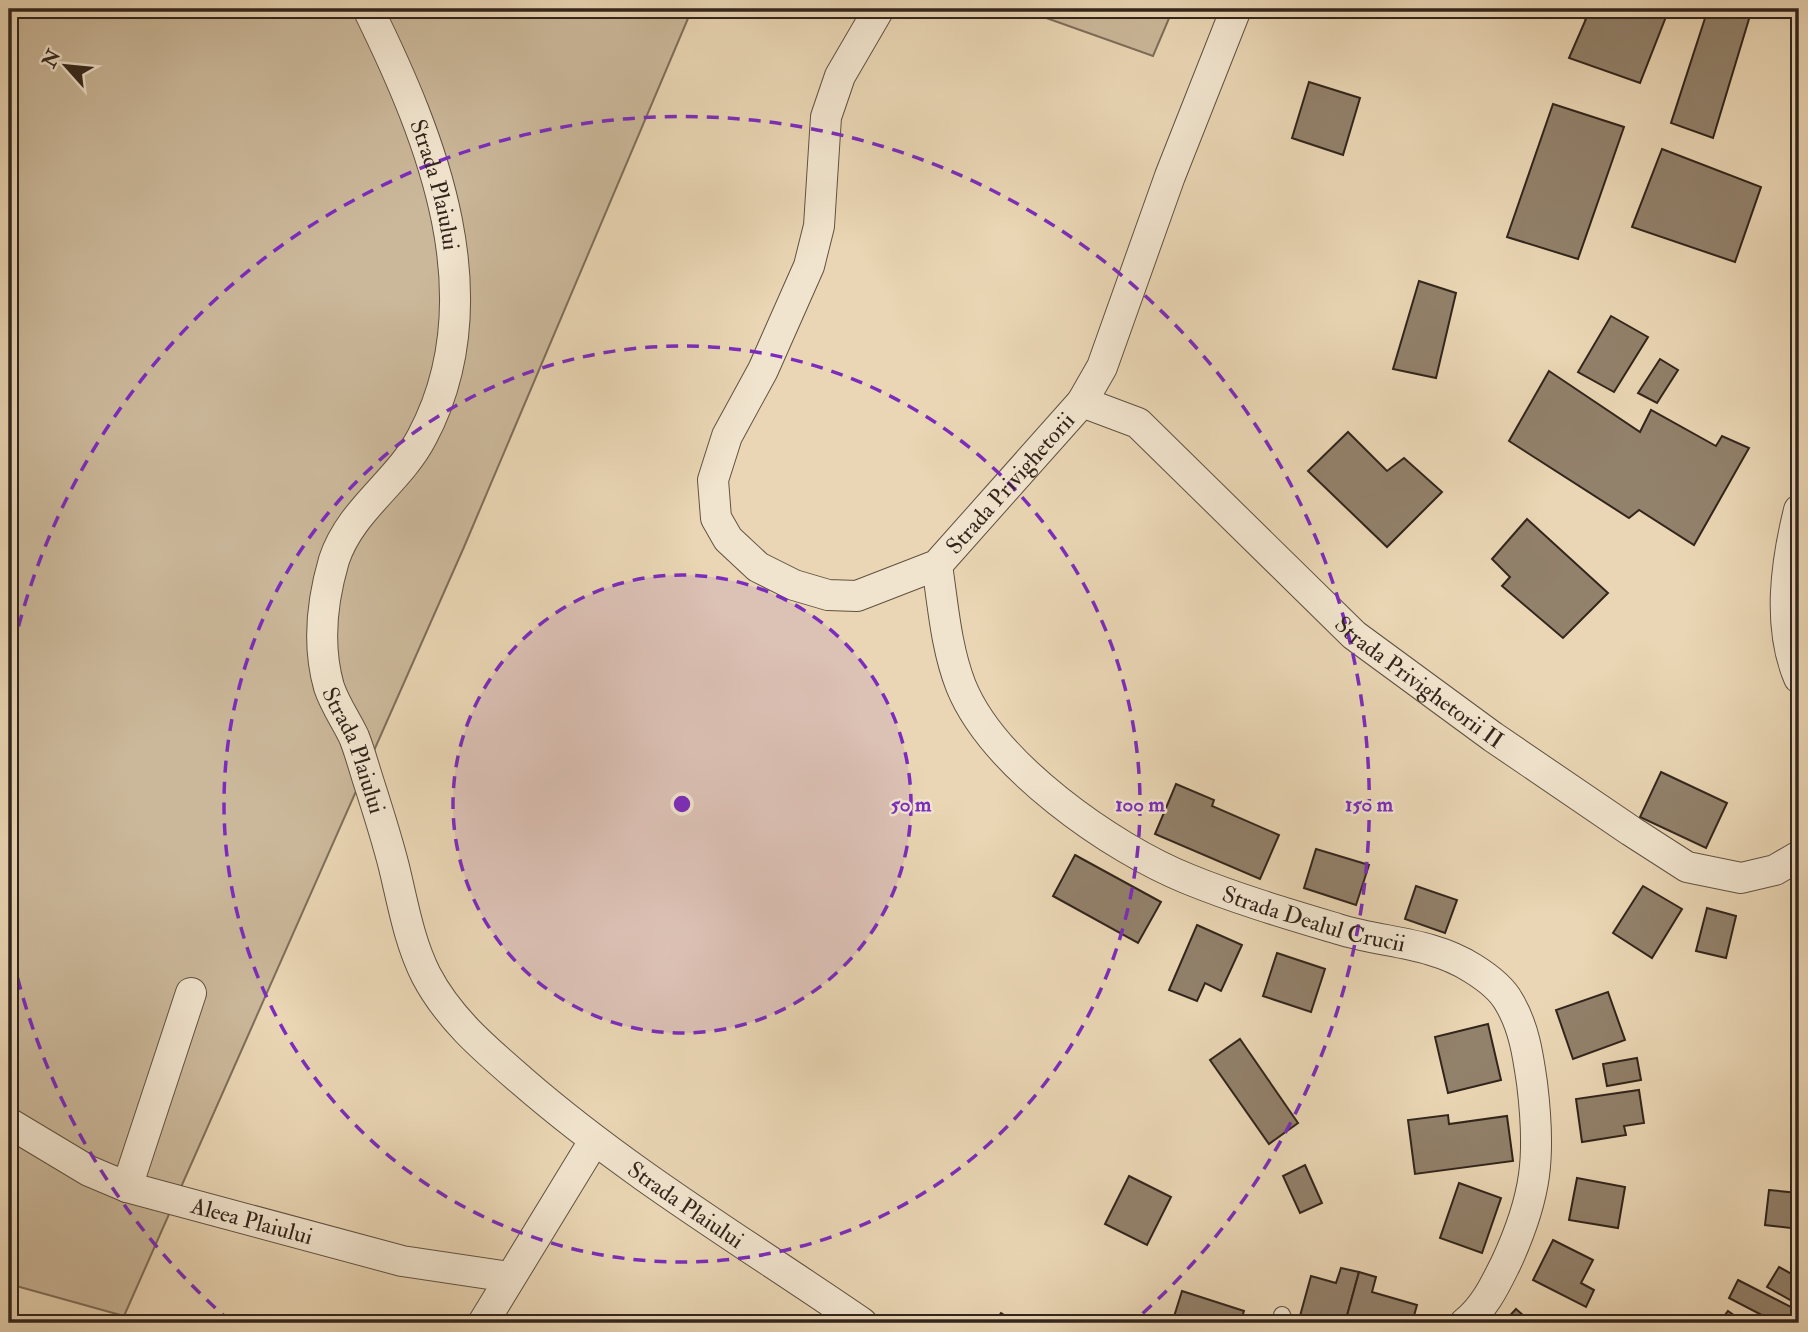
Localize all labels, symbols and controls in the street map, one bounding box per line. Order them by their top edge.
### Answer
north arrow [32,32,102,102]
text: N [37,45,67,73]
street label: Strada Plaiului [403,115,466,252]
street label: Strada Privighetorii [940,406,1081,560]
street label: Strada Privighetorii II [1328,610,1509,755]
street label: Strada Plaiului [315,683,392,817]
text: 50 m [891,791,932,818]
text: 100 m [1115,791,1166,818]
text: 150 m [1345,791,1394,818]
centre of rings [670,792,694,816]
street label: Strada Dealul Crucii [1218,879,1408,958]
street label: Strada Plaiului [622,1155,749,1255]
street label: Aleea Plaiului [187,1191,316,1251]

